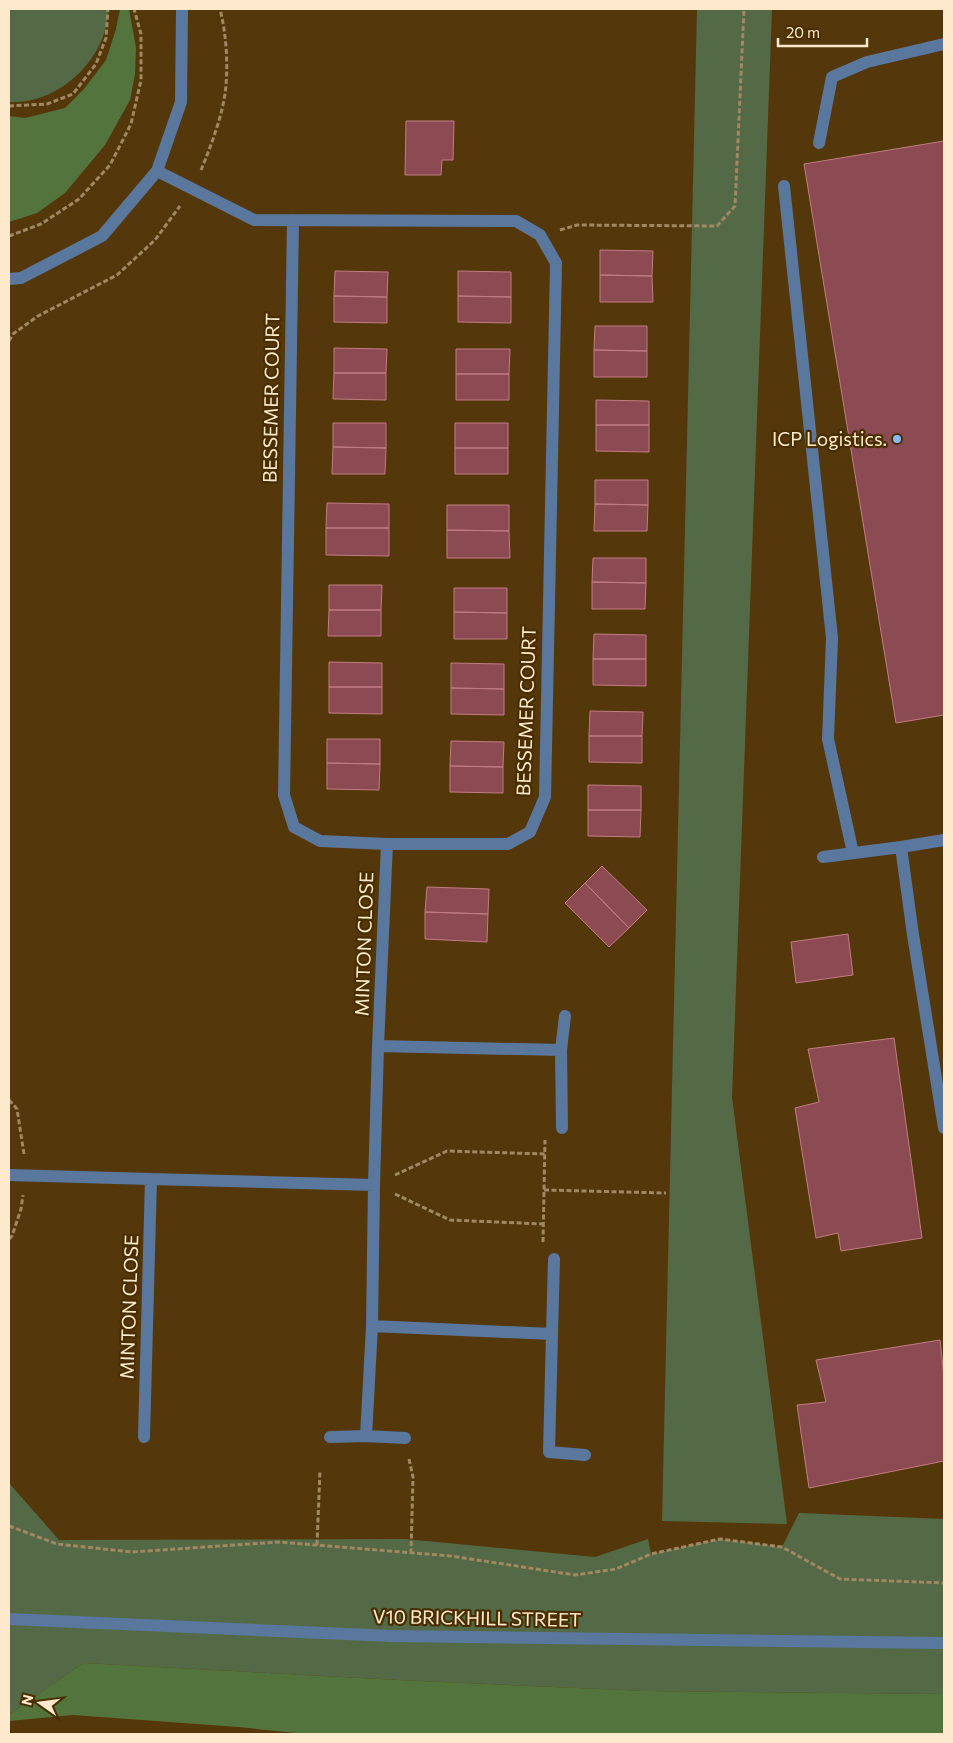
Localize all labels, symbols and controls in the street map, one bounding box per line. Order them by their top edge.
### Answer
scale bar [778,15,867,47]
text: 20 m [786,23,820,41]
street label: BESSEMER COURT [258,313,283,483]
place label: ICP Logistics. [772,427,887,450]
marker: ICP Logistics. [891,433,903,445]
street label: BESSEMER COURT [511,626,540,796]
street label: MINTON CLOSE [349,871,378,1017]
street label: MINTON CLOSE [114,1234,143,1380]
street label: V10 BRICKHILL STREET [372,1604,582,1631]
north arrow [15,1678,65,1728]
text: N [17,1693,36,1707]

